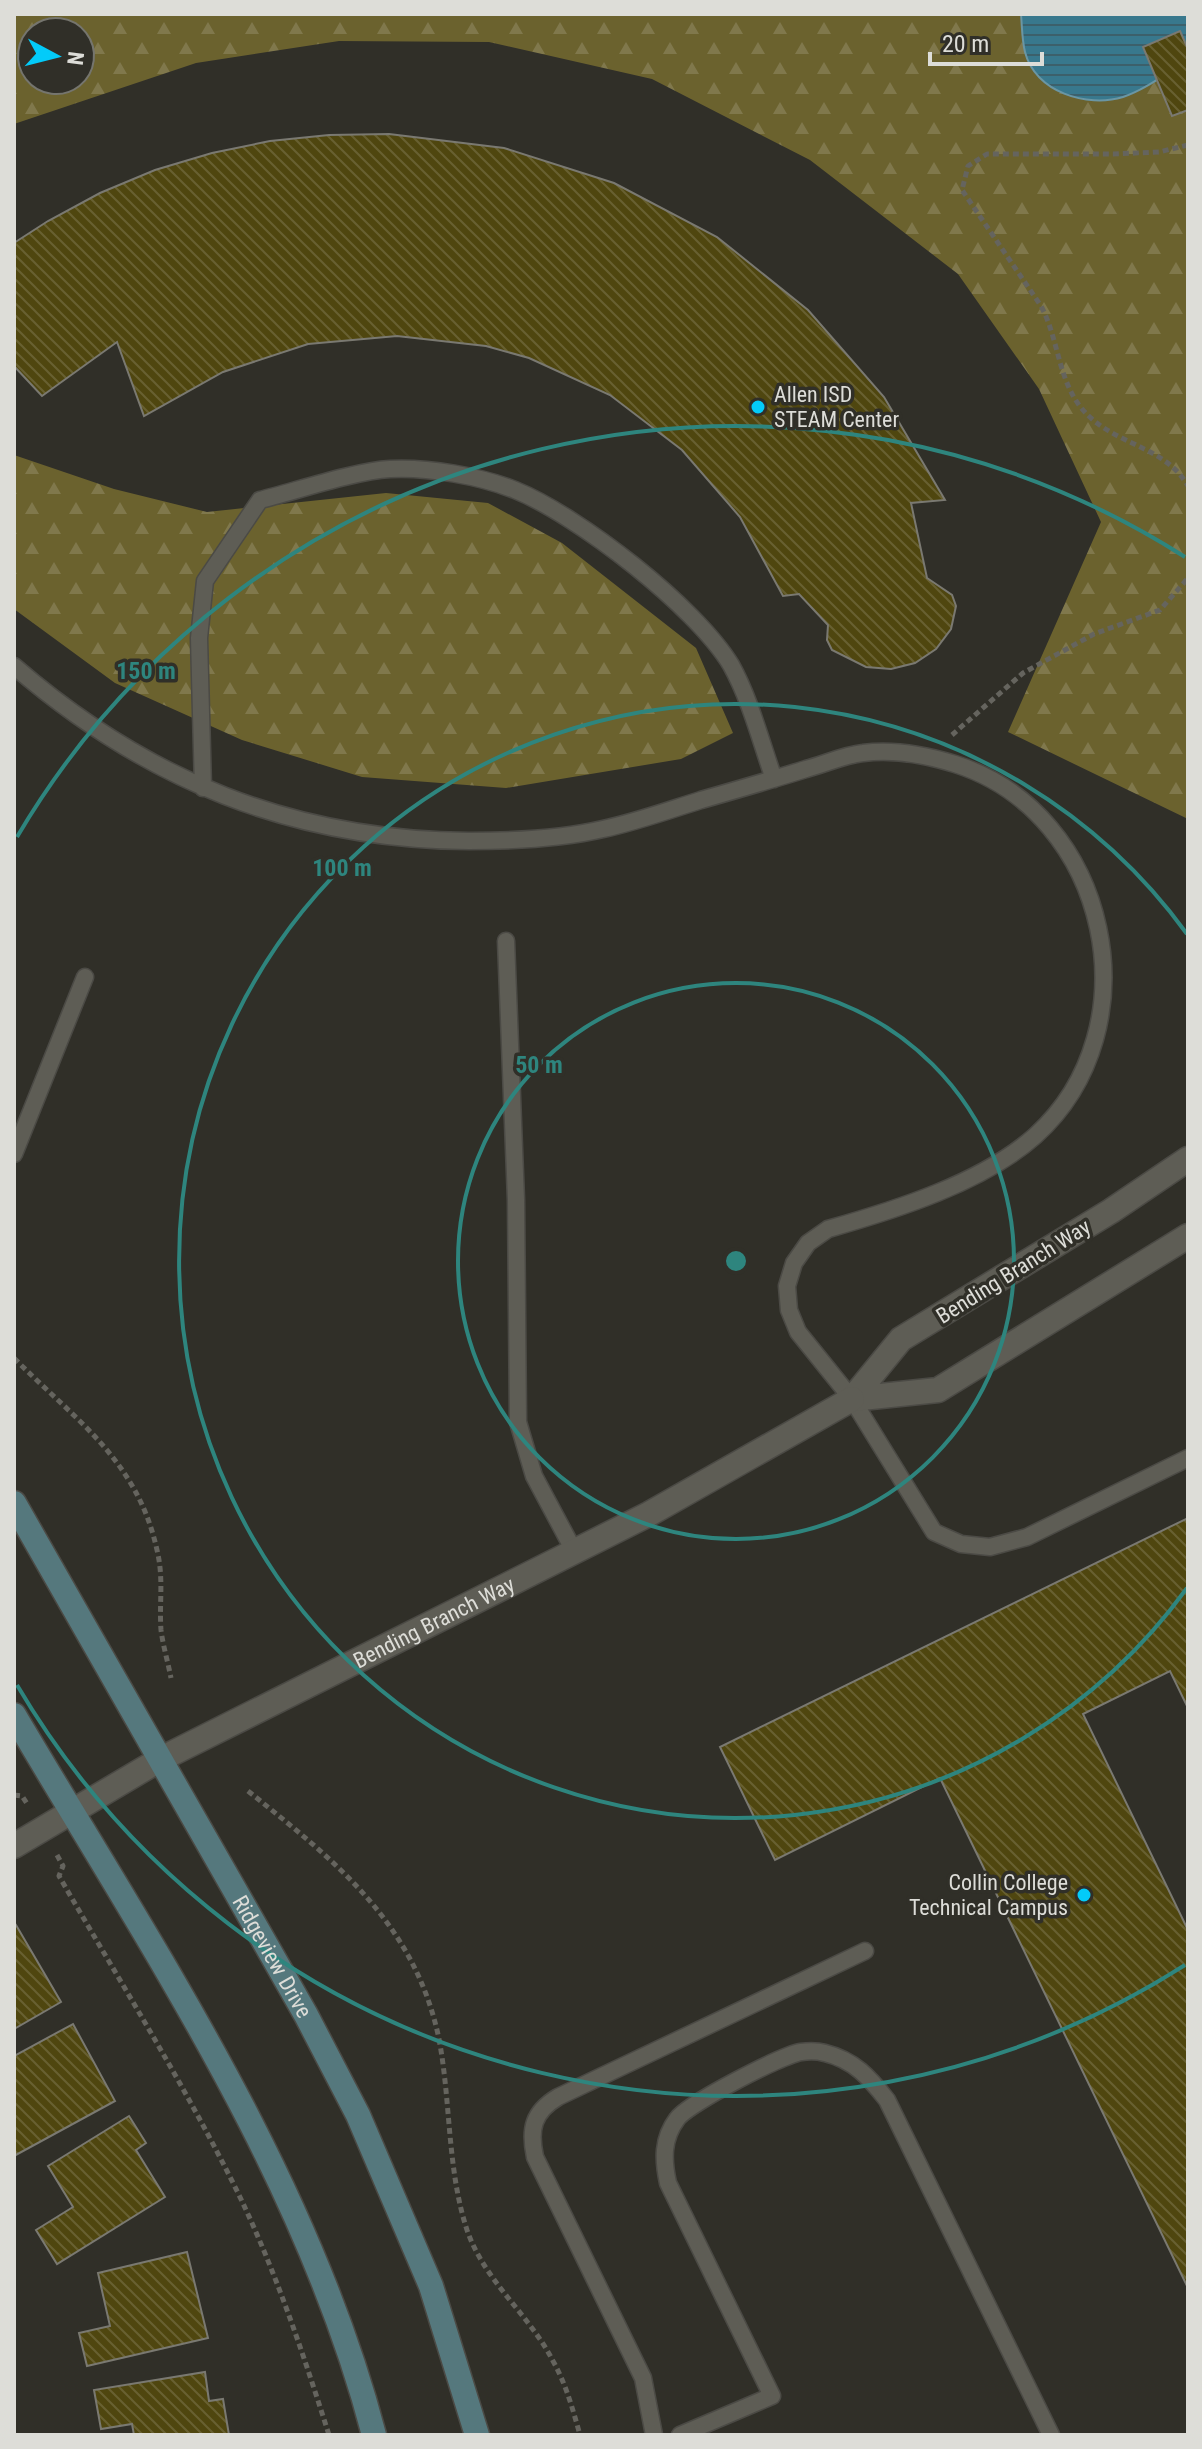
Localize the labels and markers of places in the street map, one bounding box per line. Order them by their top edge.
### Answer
place label: Allen ISD STEAM Center [774,382,899,432]
marker: Allen ISD STEAM Center [749,398,767,416]
centre of rings [722,1247,750,1275]
place label: Collin College Technical Campus [909,1870,1068,1920]
marker: Collin College Technical Campus [1075,1886,1093,1904]

